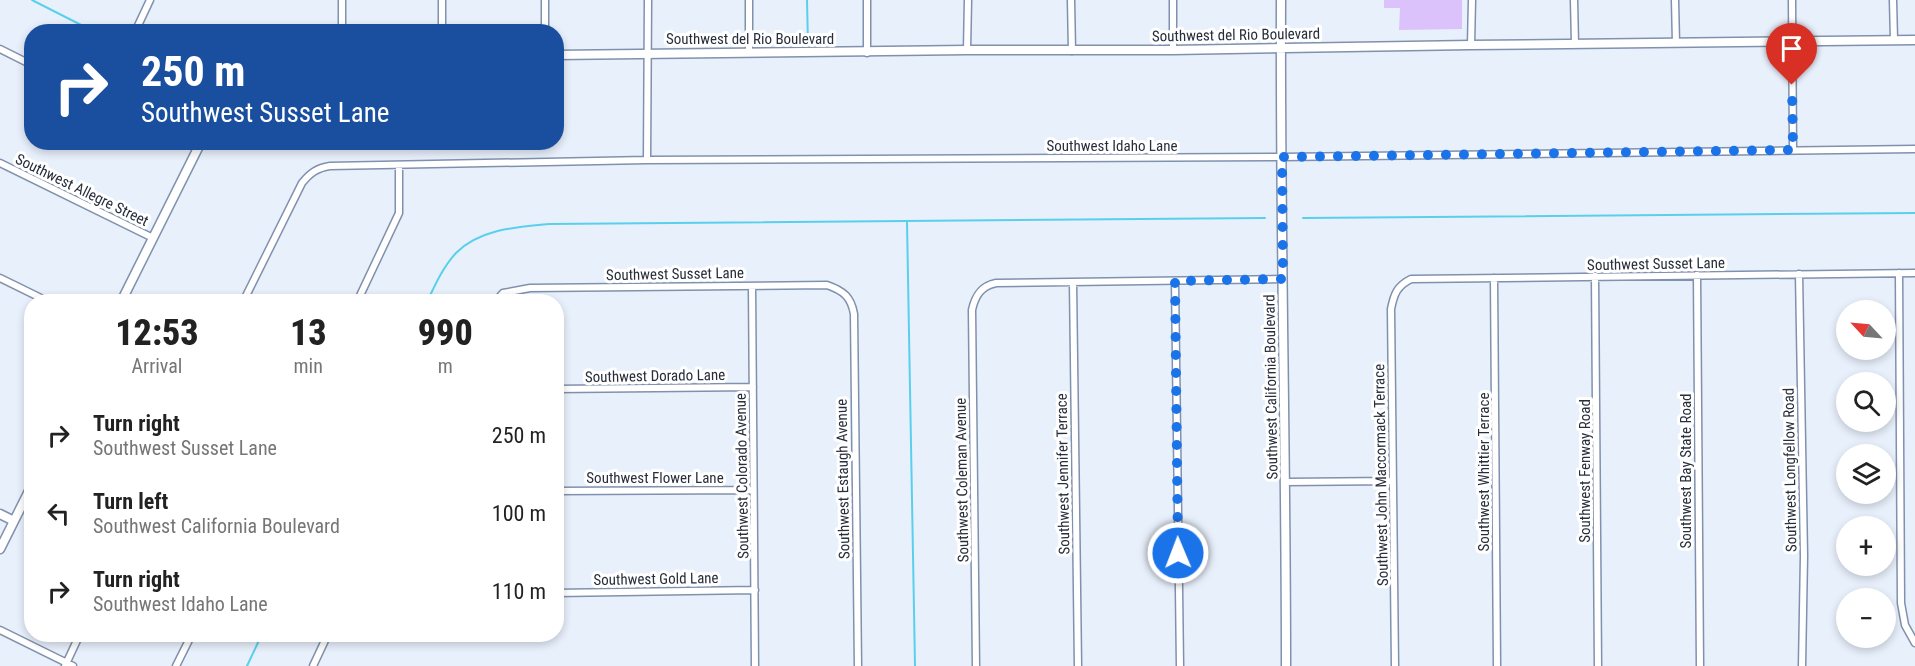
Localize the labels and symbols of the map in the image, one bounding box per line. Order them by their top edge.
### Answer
pin [1766,23,1817,85]
street label: Southwest del Rio Boulevard [1152,25,1320,45]
street label: Southwest del Rio Boulevard [666,30,834,48]
street label: Southwest Idaho Lane [1047,137,1177,155]
street label: Southwest Allegre Street [13,150,151,230]
street label: Southwest Susset Lane [1587,254,1725,274]
street label: Southwest Susset Lane [606,264,744,284]
street label: Southwest California Boulevard [1260,294,1282,480]
north arrow [1836,300,1896,360]
street label: Southwest John Maccormack Terrace [1370,364,1392,586]
street label: Southwest Dorado Lane [585,366,725,386]
street label: Southwest Longfellow Road [1780,388,1800,552]
street label: Southwest Whittier Terrace [1475,392,1493,552]
street label: Southwest Colorado Avenue [732,393,752,559]
street label: Southwest Jennifer Terrace [1053,393,1073,555]
street label: Southwest Bay State Road [1677,393,1695,549]
street label: Southwest Coleman Avenue [952,398,972,562]
street label: Southwest Estaugh Avenue [833,399,853,559]
street label: Southwest Fenway Road [1576,399,1594,543]
street label: Southwest Flower Lane [586,469,724,487]
position arrow [1146,521,1210,585]
street label: Southwest Gold Lane [593,569,719,589]

